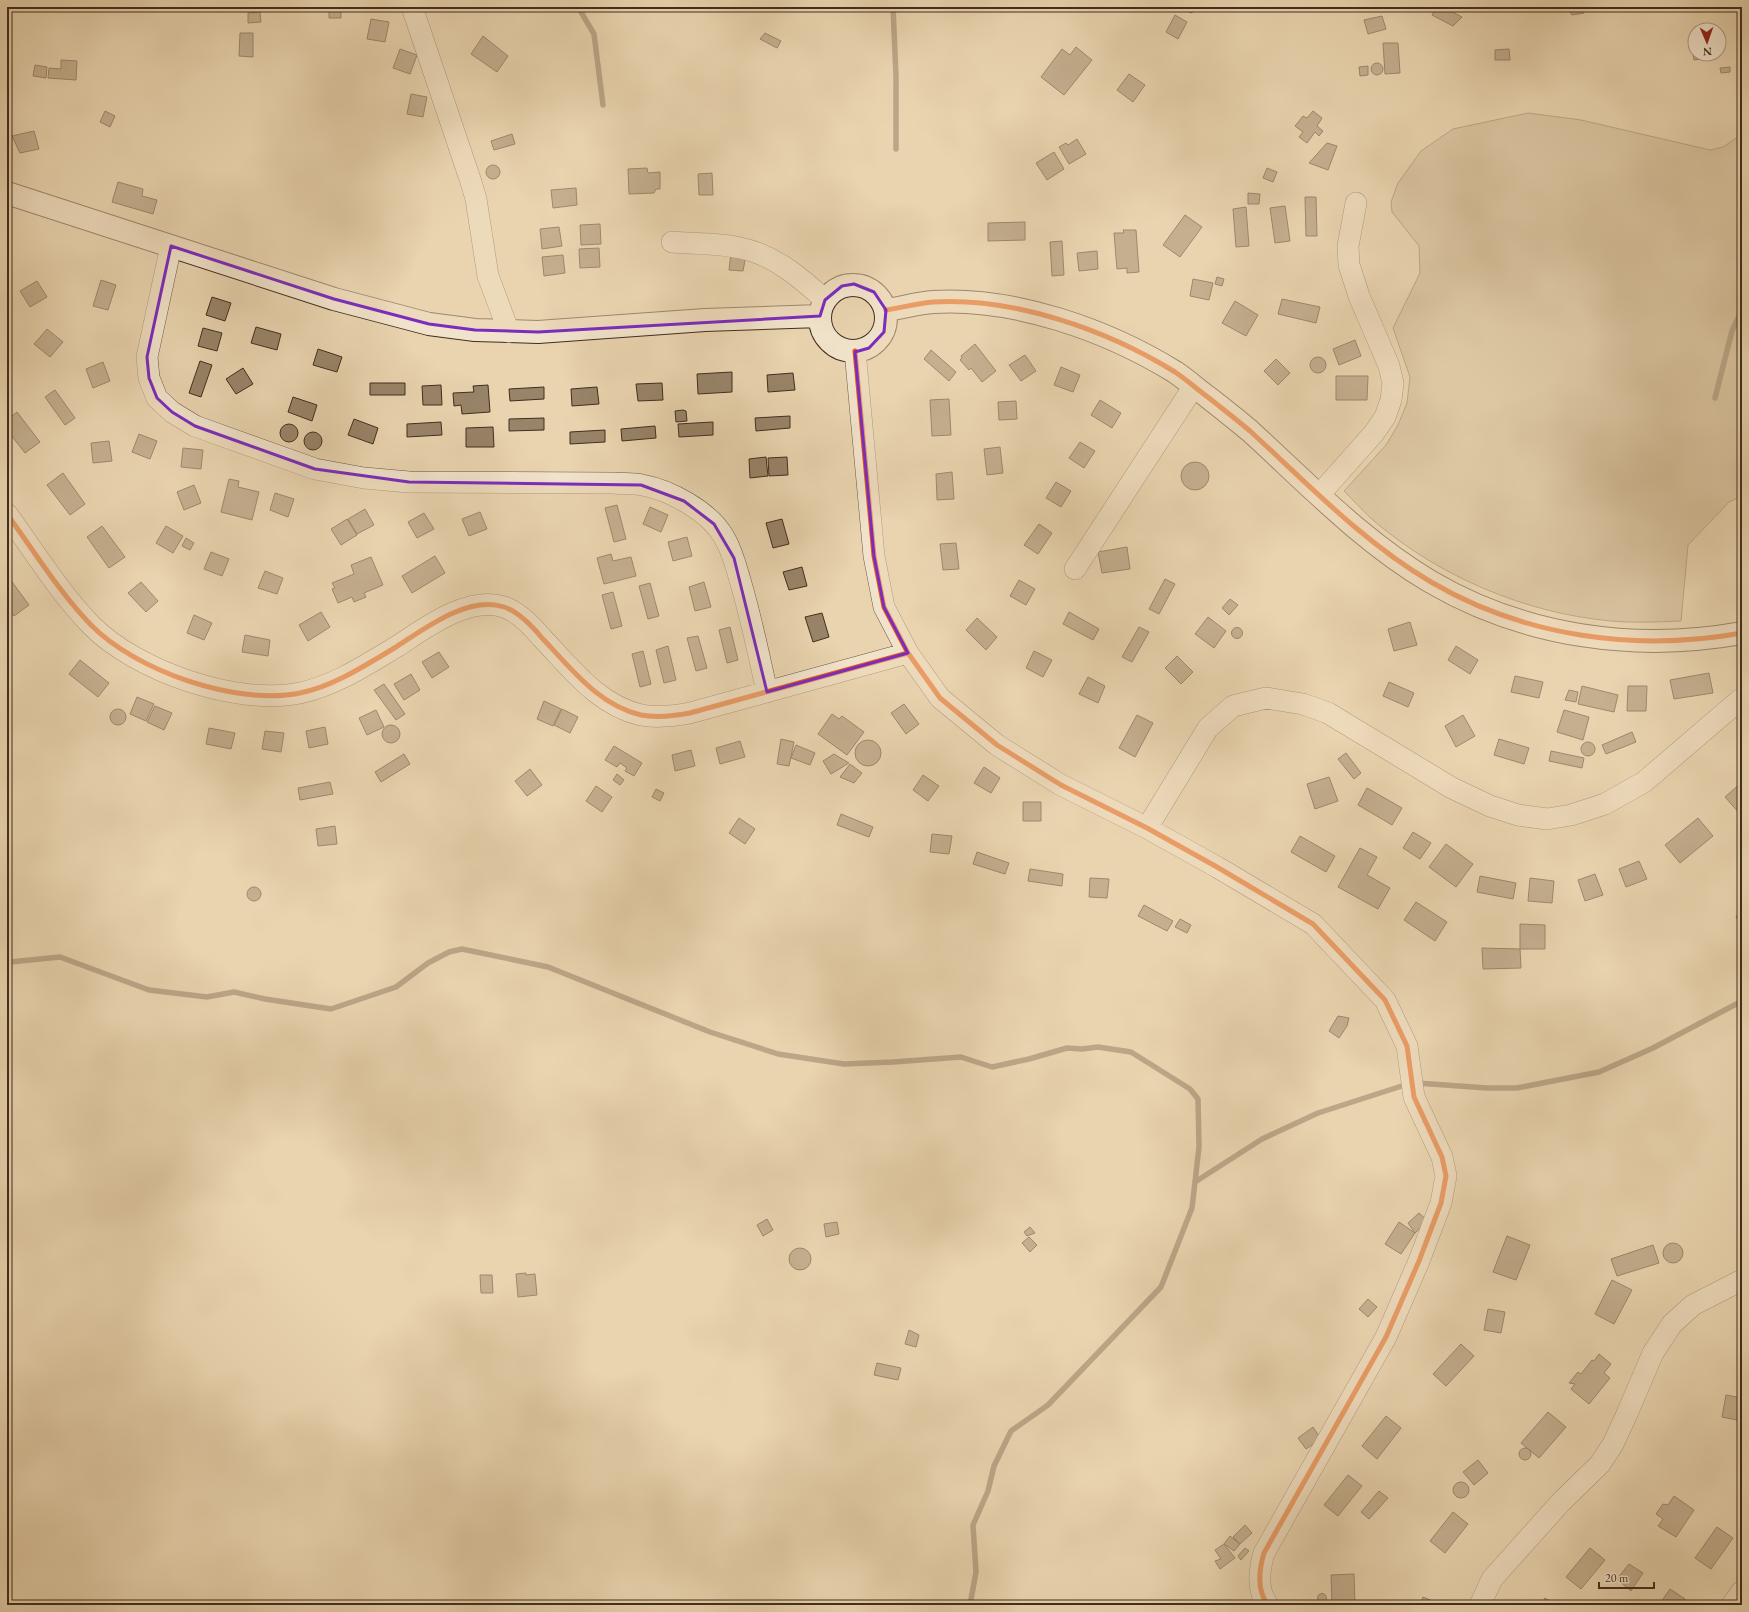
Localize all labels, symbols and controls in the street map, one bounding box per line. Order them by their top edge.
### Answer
north arrow [1687,22,1727,62]
text: N [1703,45,1712,59]
scale bar [1599,1564,1654,1590]
text: 20 m [1605,1570,1629,1586]

